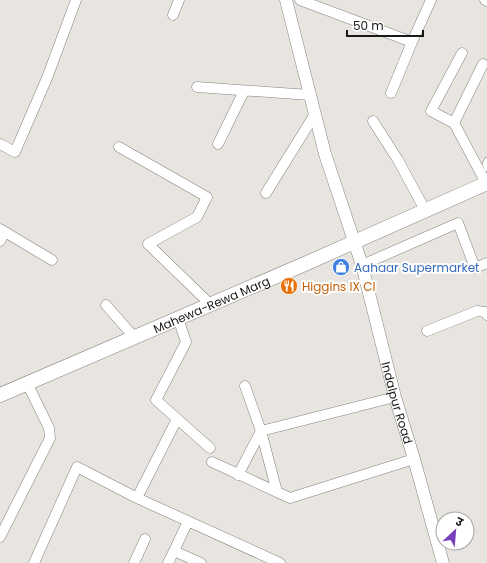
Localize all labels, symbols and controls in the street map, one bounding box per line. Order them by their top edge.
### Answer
scale bar [347,12,423,38]
text: 50 m [353,17,384,34]
shop icon: Aahaar Supermarket [331,257,351,277]
place label: Aahaar Supermarket [354,259,479,276]
street label: Mahewa-Rewa Marg [150,272,272,337]
restaurant icon: Higgins IX CI [279,276,299,296]
place label: Higgins IX CI [302,278,375,295]
street label: Indalpur Road [378,360,417,446]
north arrow [435,511,475,551]
text: उ [452,513,466,531]

